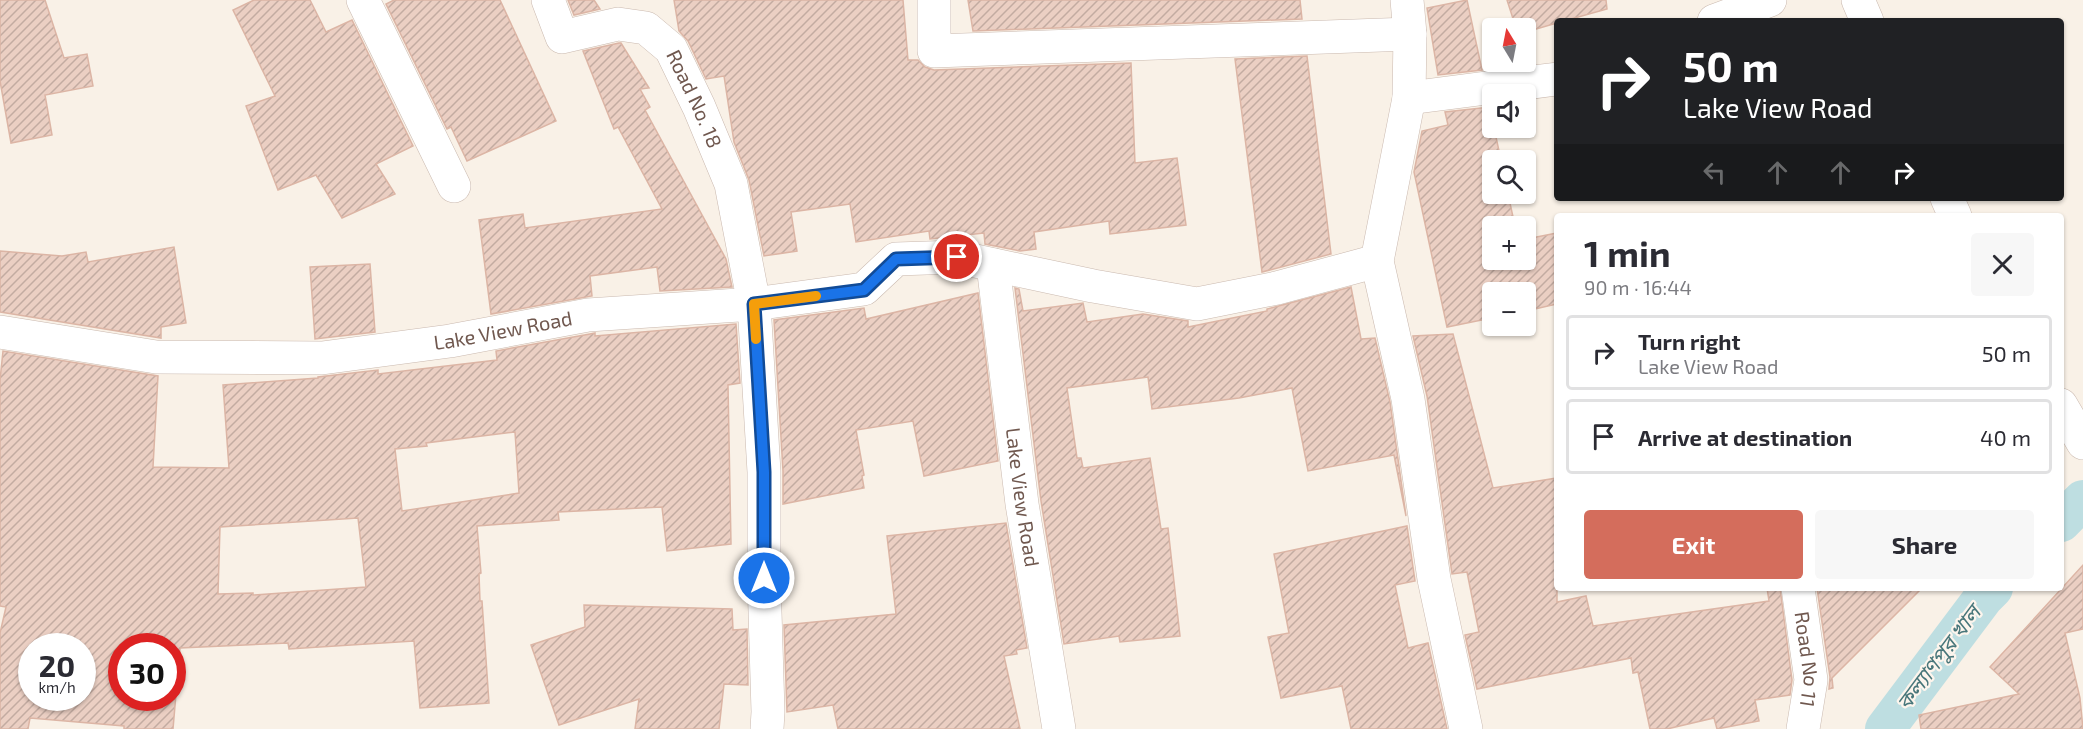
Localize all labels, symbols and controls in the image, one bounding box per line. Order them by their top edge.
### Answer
north arrow [1482,18,1536,72]
map controls [1482,18,1536,336]
text: 50 m [1683,40,1779,90]
icon: right [1584,42,1662,120]
street label: Road No. 18 [662,46,728,151]
button: sound [1482,84,1536,138]
text: Lake View Road [1683,91,1872,123]
button: search [1482,150,1536,204]
icon: left [1698,156,1731,189]
icon: ahead [1761,156,1794,189]
icon: ahead [1824,156,1857,189]
icon: right [1887,156,1920,189]
button: + [1482,216,1536,270]
pin [931,231,982,282]
text: 1 min [1584,231,1671,274]
button: close [1971,233,2034,296]
icon: arrive [940,240,973,273]
text: 90 m · 16:44 [1584,275,1692,299]
button: − [1482,282,1536,336]
street label: Lake View Road [432,305,574,354]
text: Turn right [1638,328,1740,354]
icon: right [1587,336,1620,369]
text: 50 m [1982,340,2031,366]
text: Lake View Road [1638,354,1778,378]
icon: arrive [1587,420,1620,453]
text: Arrive at destination [1638,424,1852,450]
text: 40 m [1980,424,2031,450]
street label: Lake View Road [1002,426,1045,568]
button: Exit [1584,510,1803,579]
button: Share [1815,510,2034,579]
position arrow [732,546,796,610]
water label: কল্যাণপুর খাল [1891,597,1988,715]
street label: Road No 11 [1790,610,1825,709]
speed limit sign: 30 [108,633,186,711]
text: 20 [39,647,75,683]
text: km/h [38,678,76,696]

